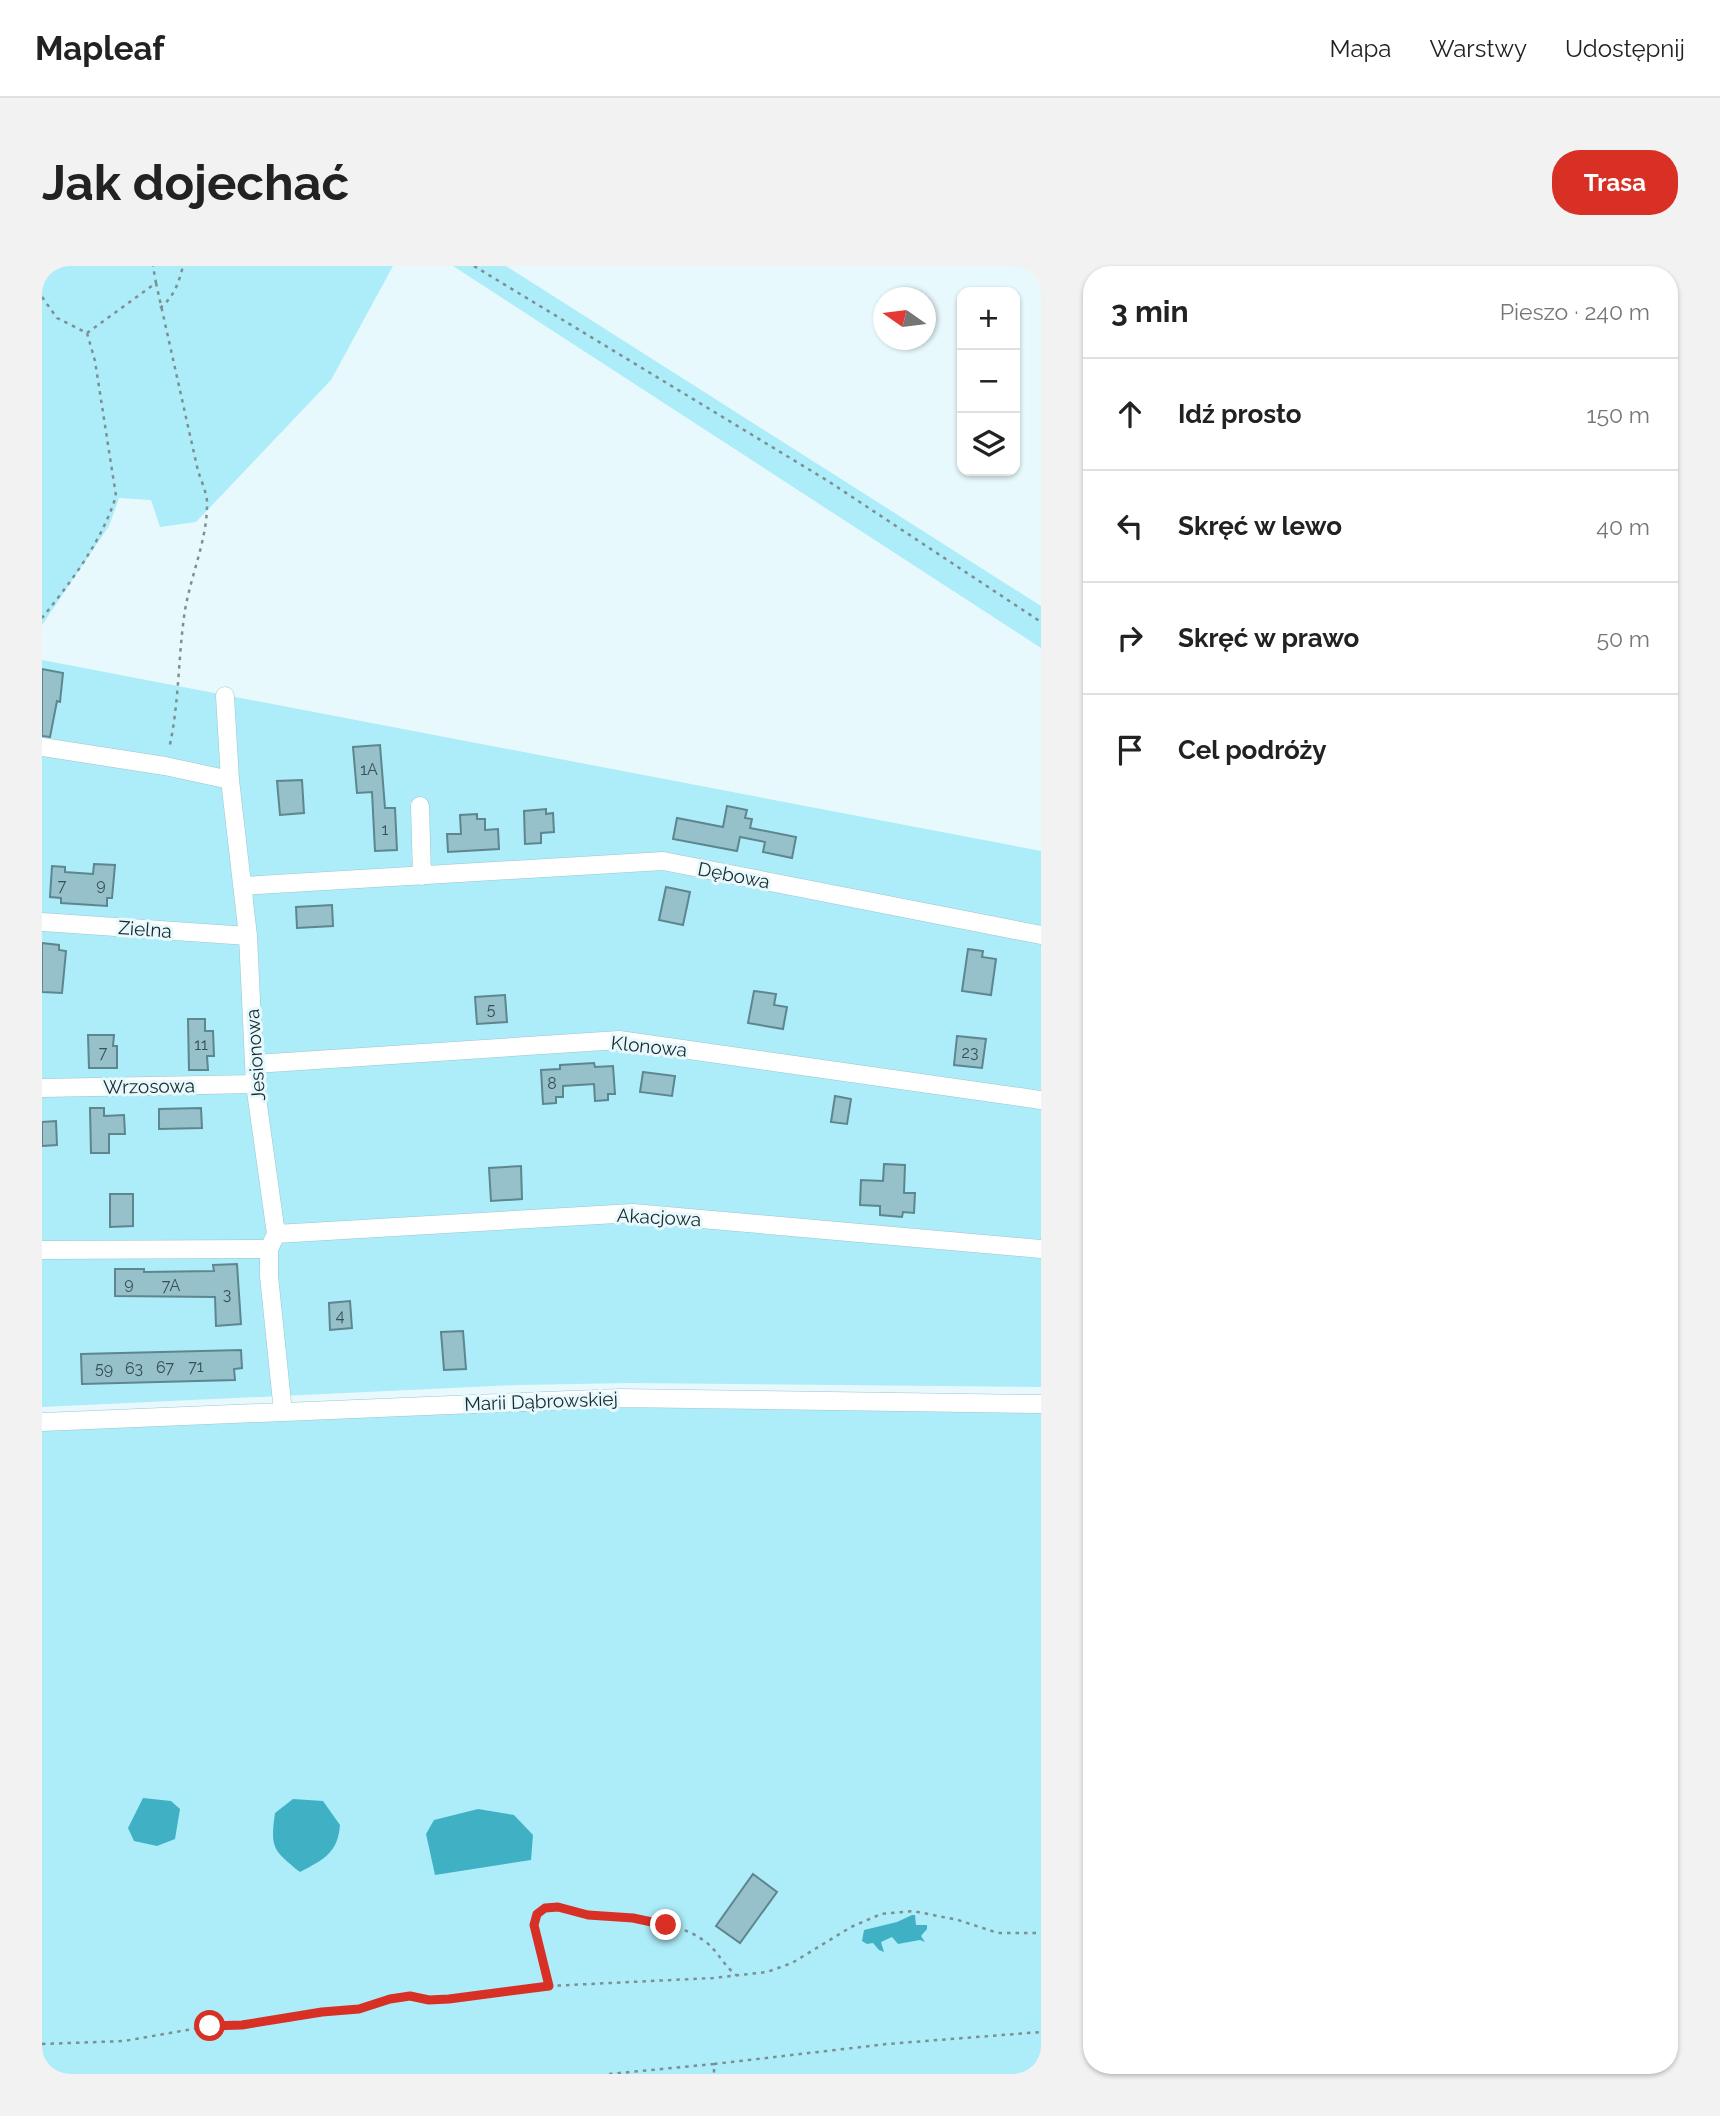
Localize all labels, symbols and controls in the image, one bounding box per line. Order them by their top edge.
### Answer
text: Mapleaf [35,29,165,68]
text: Mapa [1330,34,1391,63]
text: Warstwy [1429,34,1527,63]
text: Udostępnij [1565,34,1685,63]
button: Trasa [1552,150,1678,215]
text: Jak dojechać [42,154,349,211]
north arrow [873,287,936,350]
map controls [957,287,1020,476]
button: + [957,287,1020,350]
text: 3 min [1111,294,1189,329]
text: Pieszo · 240 m [1500,298,1650,325]
button: − [957,350,1020,413]
icon: ahead [1111,395,1149,433]
text: Idź prosto [1178,399,1302,429]
text: 150 m [1587,401,1650,428]
button: layers [957,413,1020,476]
icon: left [1111,507,1149,545]
text: Skręć w lewo [1178,511,1342,541]
text: 40 m [1596,513,1650,540]
icon: right [1111,619,1149,657]
text: Skręć w prawo [1178,623,1359,653]
text: 50 m [1596,625,1650,652]
icon: arrive [1111,731,1149,769]
text: Cel podróży [1178,735,1327,765]
house number: 1A [360,760,378,779]
house number: 1 [382,820,389,839]
street label: Dębowa [696,857,772,893]
house number: 9 [96,875,106,894]
house number: 7 [58,876,67,895]
street label: Zielna [117,916,173,942]
house number: 5 [487,1000,496,1019]
street label: Jesionowa [241,1008,269,1102]
street label: Klonowa [610,1031,688,1061]
house number: 11 [194,1035,208,1054]
house number: 7 [99,1043,108,1062]
house number: 23 [962,1043,978,1062]
street label: Wrzosowa [103,1074,195,1098]
house number: 8 [547,1074,557,1093]
street label: Akacjowa [616,1204,702,1230]
house number: 9 [124,1274,134,1293]
house number: 7A [162,1276,181,1295]
house number: 3 [223,1285,231,1304]
house number: 4 [336,1306,345,1325]
house number: 71 [188,1357,204,1376]
house number: 67 [156,1358,175,1377]
house number: 59 [95,1359,113,1378]
house number: 63 [125,1359,143,1378]
street label: Marii Dąbrowskiej [464,1387,618,1415]
route end [650,1909,681,1940]
route start [194,2010,225,2041]

